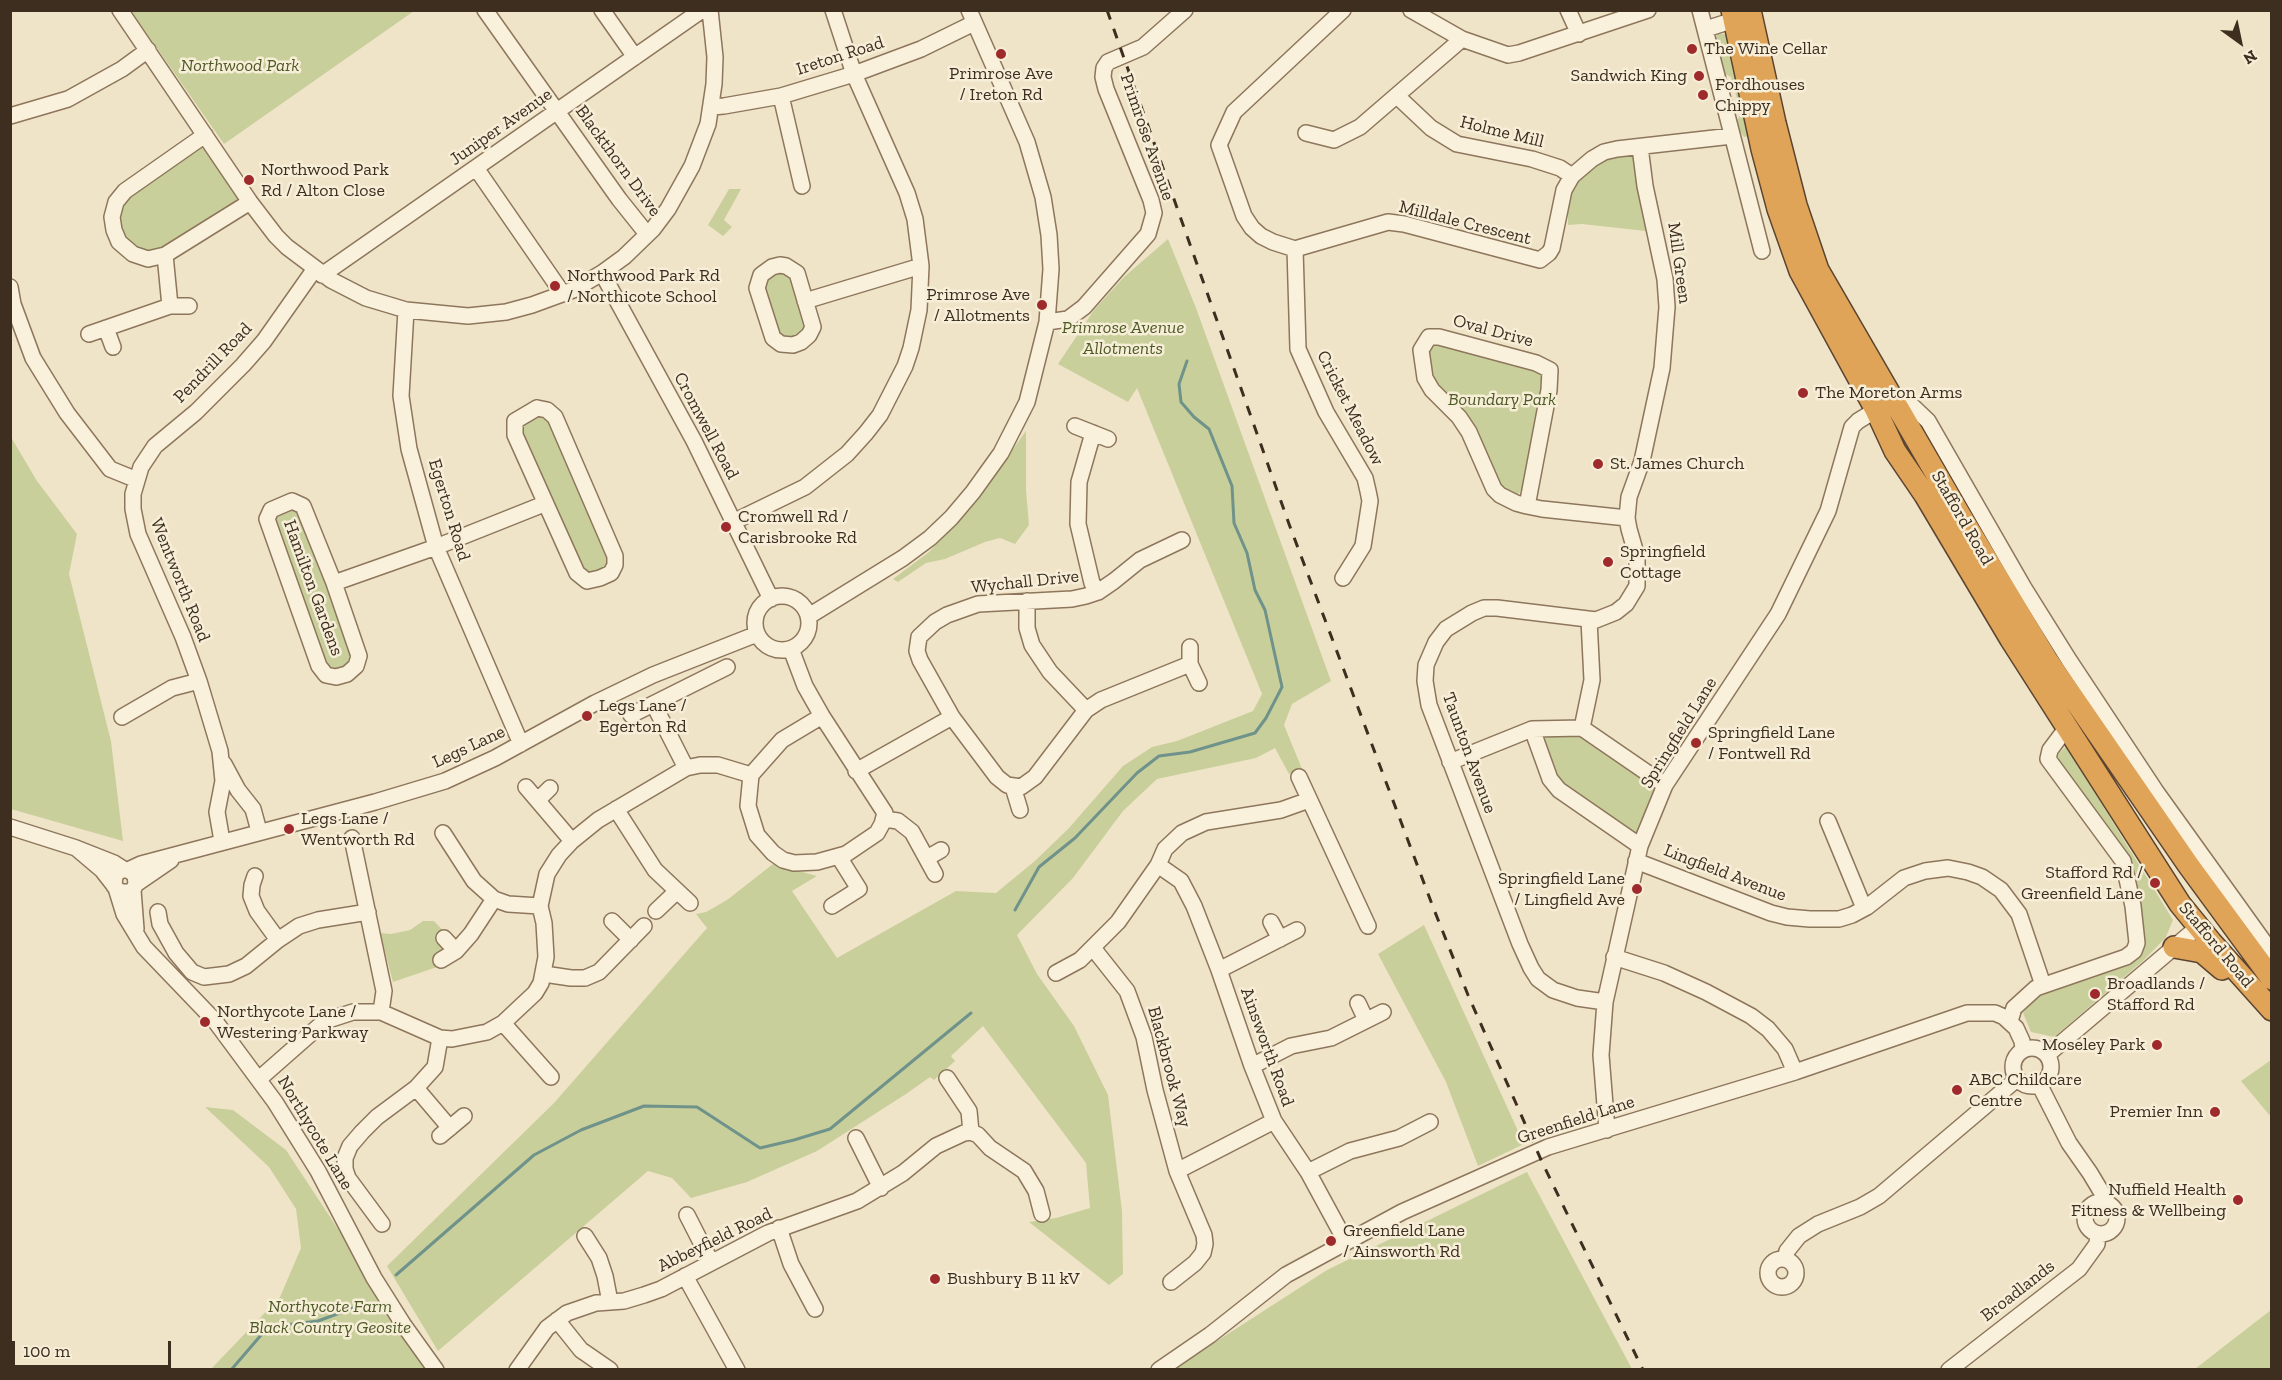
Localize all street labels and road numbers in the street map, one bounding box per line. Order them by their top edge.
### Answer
street label: Ireton Road [793,32,887,80]
street label: Primrose Avenue [1115,71,1179,203]
street label: Juniper Avenue [446,84,556,170]
street label: Blackthorn Drive [570,101,666,221]
street label: Holme Mill [1458,111,1546,153]
street label: Milldale Crescent [1397,196,1533,250]
street label: Mill Green [1663,221,1695,305]
street label: Oval Drive [1450,310,1536,352]
street label: Pendrill Road [169,318,257,408]
street label: Cricket Meadow [1312,347,1388,469]
street label: Cromwell Road [669,369,743,483]
street label: Egerton Road [423,456,475,564]
street label: Stafford Road [1926,467,1998,569]
street label: Wentworth Road [145,515,215,645]
street label: Hamilton Gardens [278,517,348,659]
street label: Wychall Drive [970,566,1080,598]
street label: Springfield Lane [1636,673,1722,793]
street label: Taunton Avenue [1437,690,1501,816]
street label: Legs Lane [429,721,509,773]
street label: Lingfield Avenue [1661,840,1789,906]
street label: Stafford Road [2174,898,2258,992]
street label: Ainsworth Road [1236,985,1298,1109]
street label: Blackbrook Way [1142,1004,1196,1130]
street label: Northycote Lane [273,1072,357,1194]
street label: Greenfield Lane [1515,1091,1637,1149]
street label: Abbeyfield Road [654,1203,776,1277]
street label: Broadlands [1977,1255,2059,1327]

